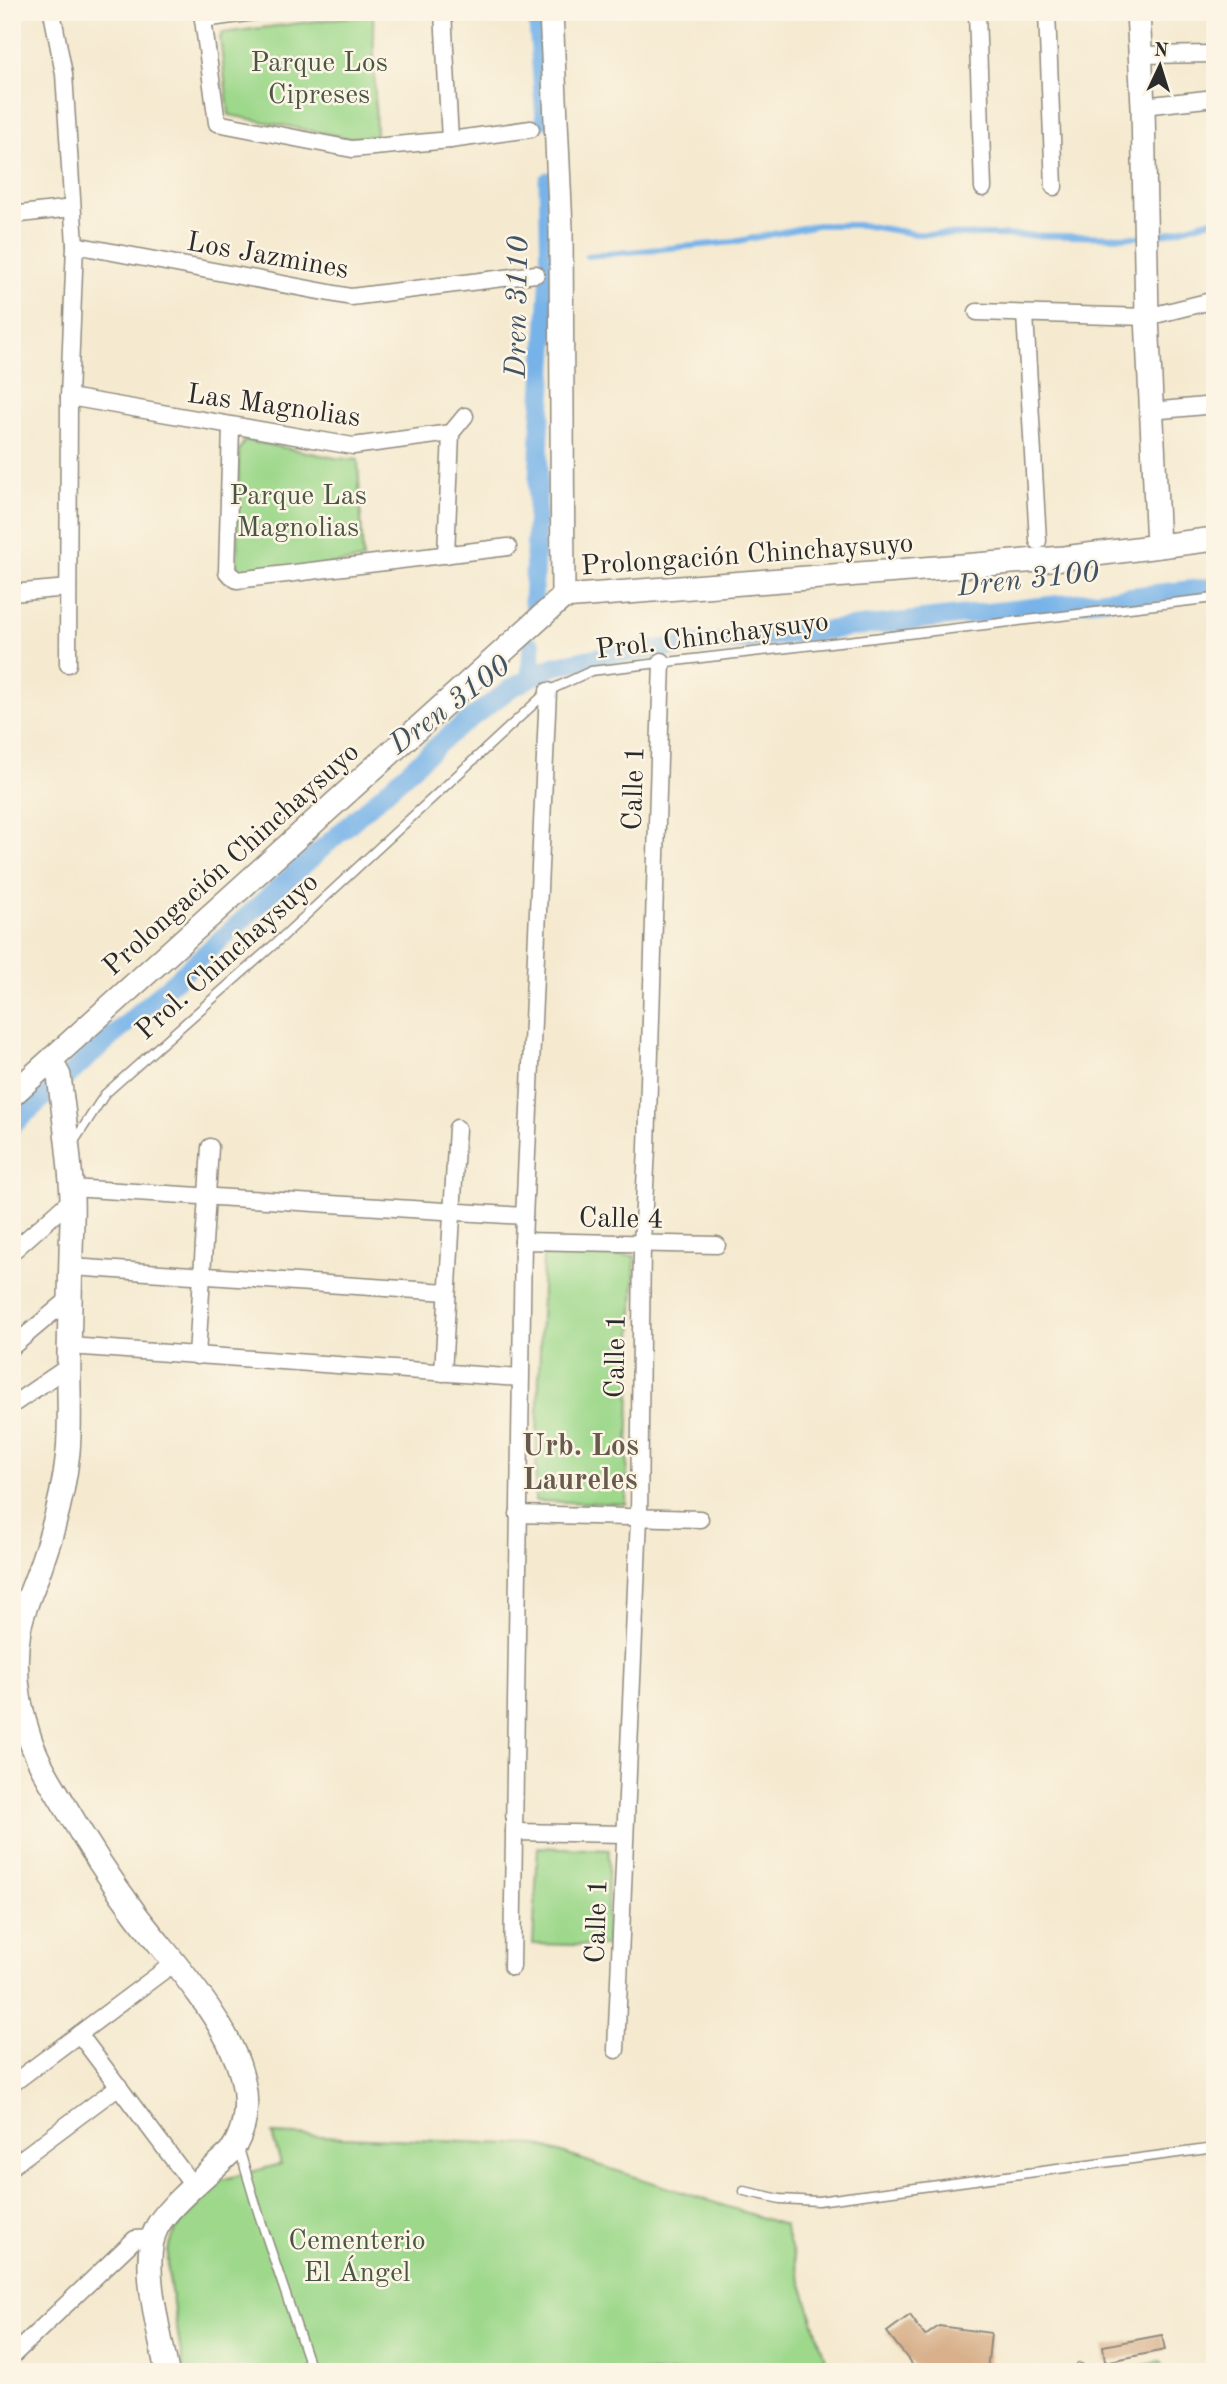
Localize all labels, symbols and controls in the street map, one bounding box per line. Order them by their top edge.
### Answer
north arrow [1126,32,1196,102]
text: N [1153,42,1169,62]
park label: Parque Los Cipreses [250,50,388,110]
street label: Los Jazmines [184,229,351,285]
water label: Dren 3110 [502,235,534,380]
street label: Las Magnolias [185,381,362,433]
park label: Parque Las Magnolias [229,483,367,543]
street label: Prolongación Chinchaysuyo [580,530,914,582]
water label: Dren 3100 [955,558,1101,602]
street label: Prol. Chinchaysuyo [594,609,830,665]
water label: Dren 3100 [383,651,516,761]
street label: Prolongación Chinchaysuyo [99,738,365,982]
street label: Calle 1 [620,745,650,831]
street label: Prol. Chinchaysuyo [132,868,325,1046]
street label: Calle 4 [578,1205,664,1235]
street label: Calle 1 [602,1313,632,1399]
district label: Urb. Los Laureles [521,1432,639,1496]
street label: Calle 1 [583,1878,613,1964]
park label: Cementerio El Ángel [288,2228,426,2288]

